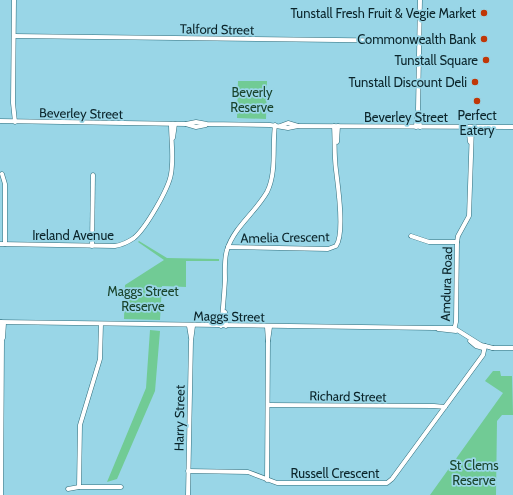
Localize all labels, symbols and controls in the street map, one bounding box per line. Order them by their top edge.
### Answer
place label: Tunstall Fresh Fruit & Vegie Market [291,5,477,21]
marker: Tunstall Fresh Fruit & Vegie Market [479,8,489,18]
street label: Talford Street [180,20,255,38]
place label: Commonwealth Bank [357,31,476,47]
marker: Commonwealth Bank [479,34,489,44]
place label: Tunstall Square [395,52,478,68]
marker: Tunstall Square [481,55,491,65]
place label: Tunstall Discount Deli [348,74,467,90]
marker: Tunstall Discount Deli [470,77,480,87]
park label: Beverly Reserve [230,84,274,115]
marker: Perfect Eatery [472,96,482,106]
street label: Beverley Street [39,104,124,122]
place label: Perfect Eatery [457,107,497,138]
street label: Beverley Street [364,109,449,125]
street label: Ireland Avenue [32,227,114,243]
street label: Amelia Crescent [240,228,330,246]
street label: Amdura Road [437,246,455,322]
park label: Maggs Street Reserve [107,283,179,314]
street label: Maggs Street [193,307,265,325]
street label: Harry Street [170,384,188,451]
street label: Richard Street [309,387,387,405]
park label: St Clems Reserve [449,457,499,488]
street label: Russell Crescent [291,465,380,481]

